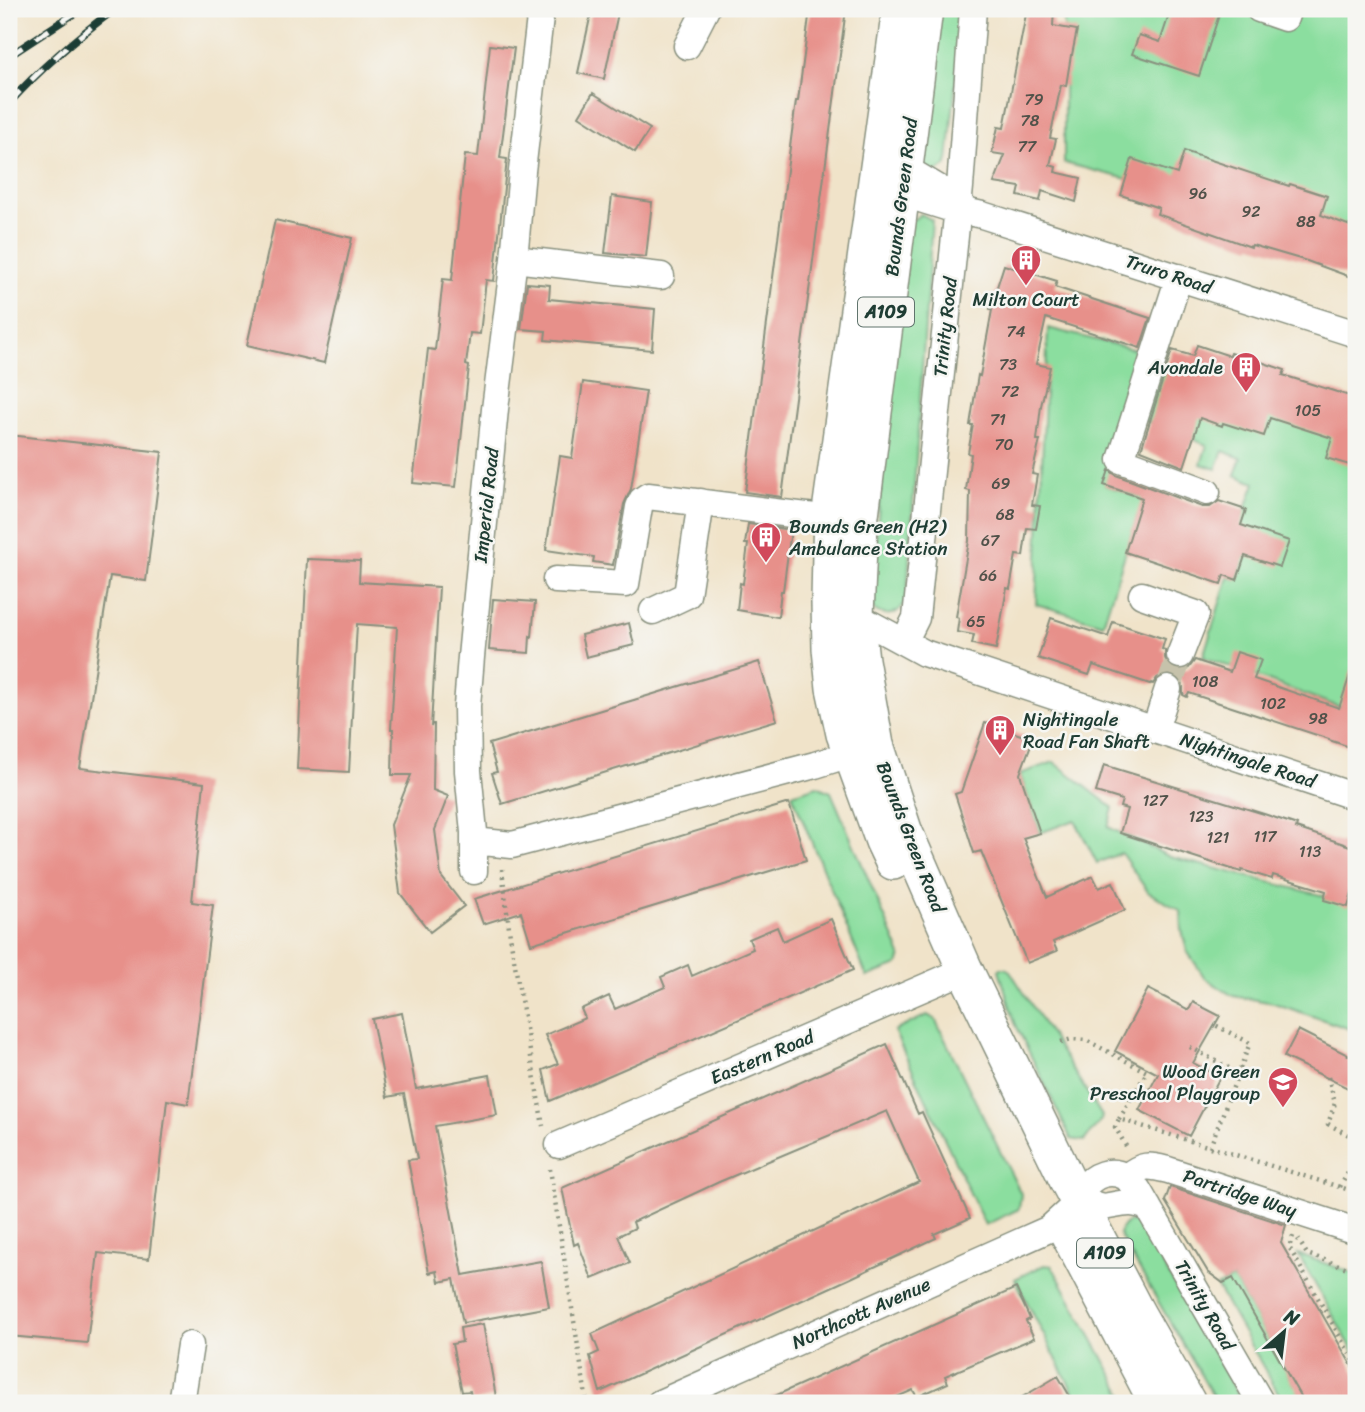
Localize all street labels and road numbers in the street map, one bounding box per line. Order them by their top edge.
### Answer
street label: Bounds Green Road [875,114,927,278]
street label: Truro Road [1121,244,1219,304]
street label: Trinity Road [923,274,967,379]
road number: A109 [858,298,914,326]
street label: Imperial Road [463,445,509,565]
street label: Nightingale Road [1176,723,1322,798]
street label: Bounds Green Road [867,757,956,919]
street label: Eastern Road [705,1020,820,1094]
street label: Partridge Way [1179,1159,1301,1227]
road number: A109 [1077,1238,1133,1268]
street label: Trinity Road [1166,1253,1245,1358]
street label: Northcott Avenue [786,1267,936,1358]

